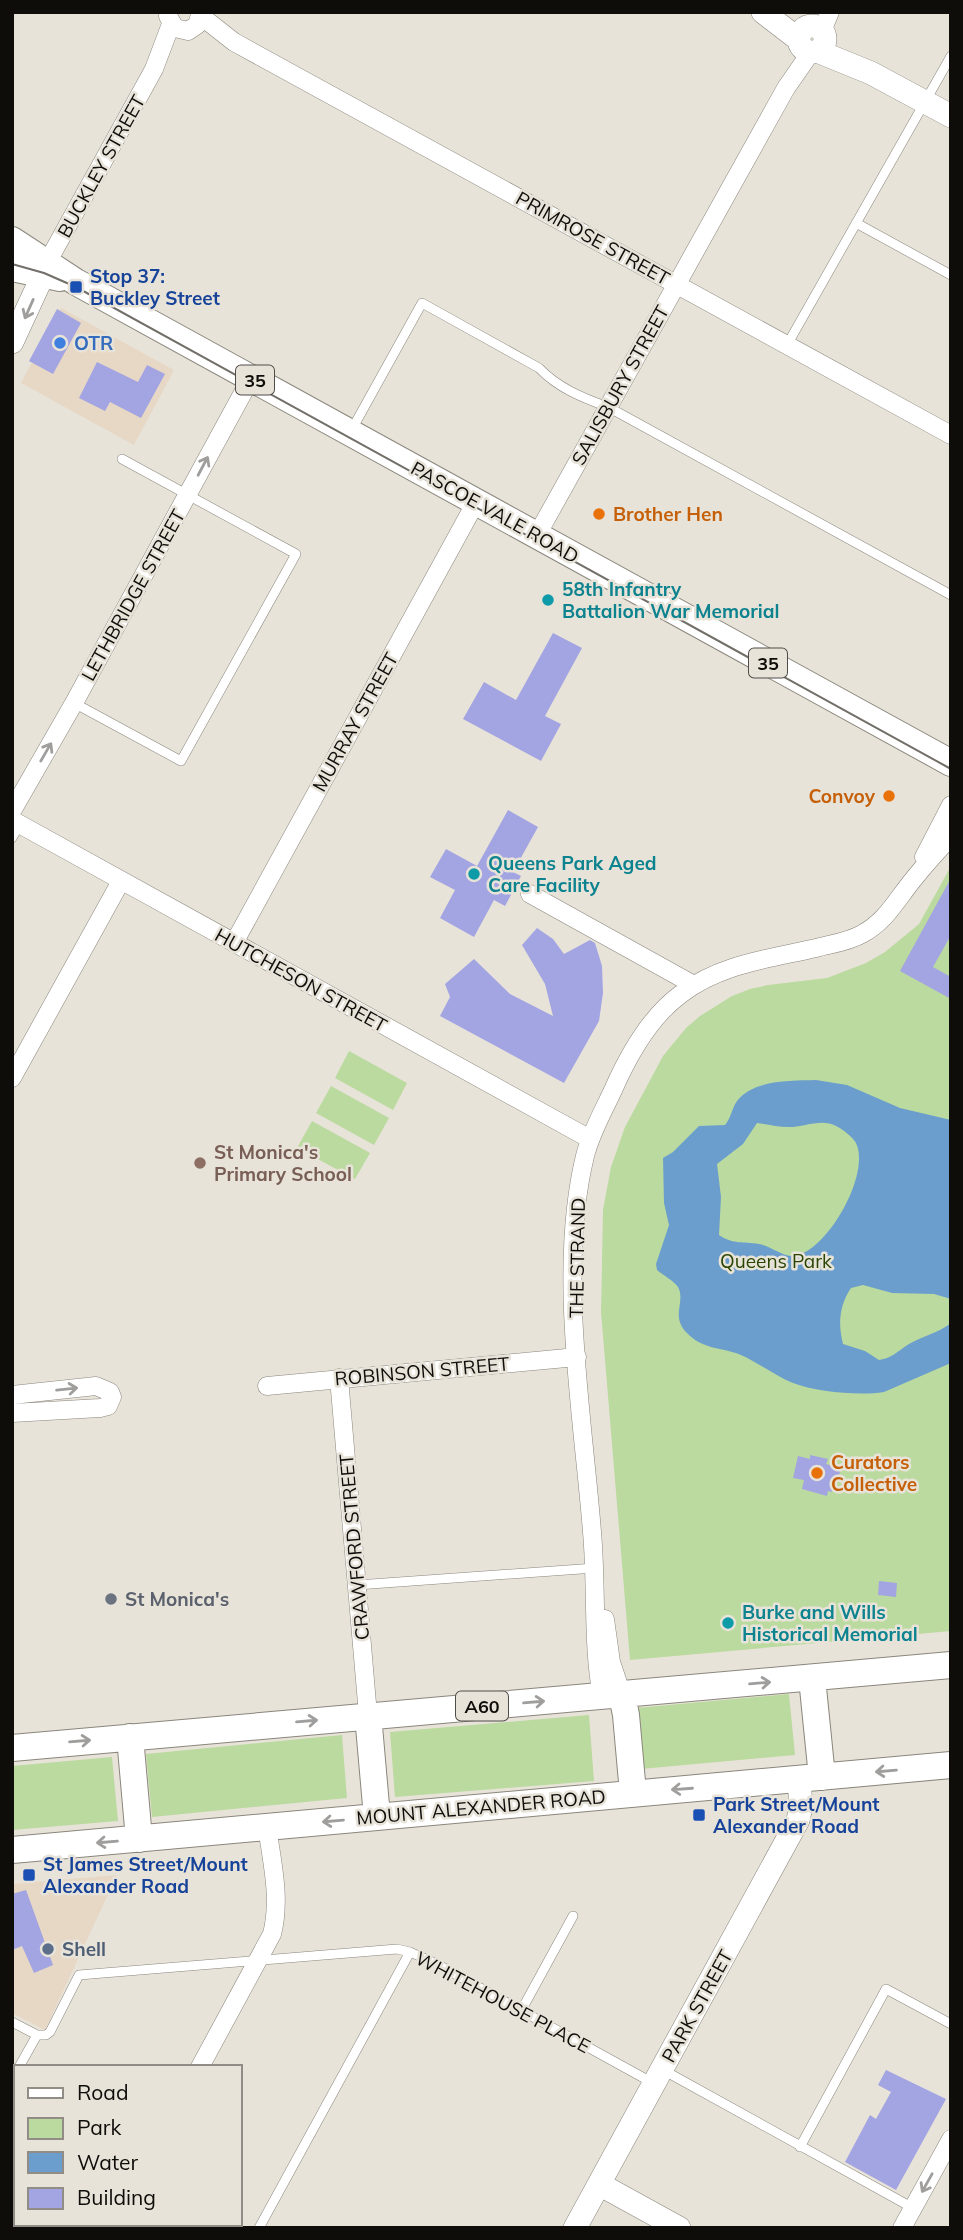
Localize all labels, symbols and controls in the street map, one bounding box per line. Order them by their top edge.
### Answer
street label: BUCKLEY STREET [52,90,150,242]
street label: PRIMROSE STREET [512,186,675,290]
place label: Stop 37: Buckley Street [90,264,220,310]
marker: Stop 37: Buckley Street [68,279,84,295]
one-way arrow [22,298,35,319]
street label: SALISBURY STREET [566,300,674,469]
place label: OTR [74,331,113,355]
marker: OTR [52,335,68,351]
road number: 35 [236,366,274,394]
street label: PASCOE VALE ROAD [407,456,583,568]
one-way arrow [196,457,210,477]
place label: Brother Hen [613,502,723,526]
street label: LETHBRIDGE STREET [76,505,190,685]
marker: Brother Hen [591,506,607,522]
place label: 58th Infantry Battalion War Memorial [562,577,779,623]
marker: 58th Infantry Battalion War Memorial [540,592,556,608]
street label: MURRAY STREET [307,648,403,796]
road number: 35 [749,648,787,678]
one-way arrow [39,742,53,762]
place label: Convoy [809,784,876,808]
marker: Convoy [881,788,897,804]
place label: Queens Park Aged Care Facility [488,851,657,897]
marker: Queens Park Aged Care Facility [466,866,482,882]
street label: HUTCHESON STREET [211,923,392,1038]
place label: St Monica's Primary School [214,1140,352,1186]
marker: St Monica's Primary School [192,1155,208,1171]
street label: THE STRAND [564,1198,590,1318]
park label: Queens Park [720,1249,832,1273]
street label: ROBINSON STREET [334,1351,511,1391]
one-way arrow [55,1383,78,1396]
place label: Curators Collective [831,1450,917,1496]
street label: CRAWFORD STREET [334,1452,374,1641]
marker: Curators Collective [809,1465,825,1481]
place label: St Monica's [125,1587,229,1611]
marker: St Monica's [103,1591,119,1607]
place label: Burke and Wills Historical Memorial [742,1600,918,1646]
marker: Burke and Wills Historical Memorial [720,1615,736,1631]
one-way arrow [748,1676,771,1689]
road number: A60 [456,1692,508,1721]
one-way arrow [522,1695,544,1708]
one-way arrow [295,1714,318,1727]
one-way arrow [68,1735,91,1748]
one-way arrow [875,1765,898,1778]
one-way arrow [671,1783,694,1796]
street label: MOUNT ALEXANDER ROAD [355,1784,607,1830]
place label: Park Street/Mount Alexander Road [713,1792,880,1838]
marker: Park Street/Mount Alexander Road [691,1807,707,1823]
one-way arrow [323,1815,345,1828]
one-way arrow [96,1835,119,1848]
place label: St James Street/Mount Alexander Road [43,1852,248,1898]
marker: St James Street/Mount Alexander Road [21,1867,37,1883]
place label: Shell [62,1937,106,1961]
marker: Shell [40,1941,56,1957]
street label: PARK STREET [656,1945,738,2066]
street label: WHITEHOUSE PLACE [411,1946,595,2058]
legend [14,2065,242,2226]
text: Road [77,2079,128,2105]
text: Park [77,2114,121,2140]
text: Water [77,2149,138,2175]
one-way arrow [919,2173,933,2193]
text: Building [77,2184,156,2210]

